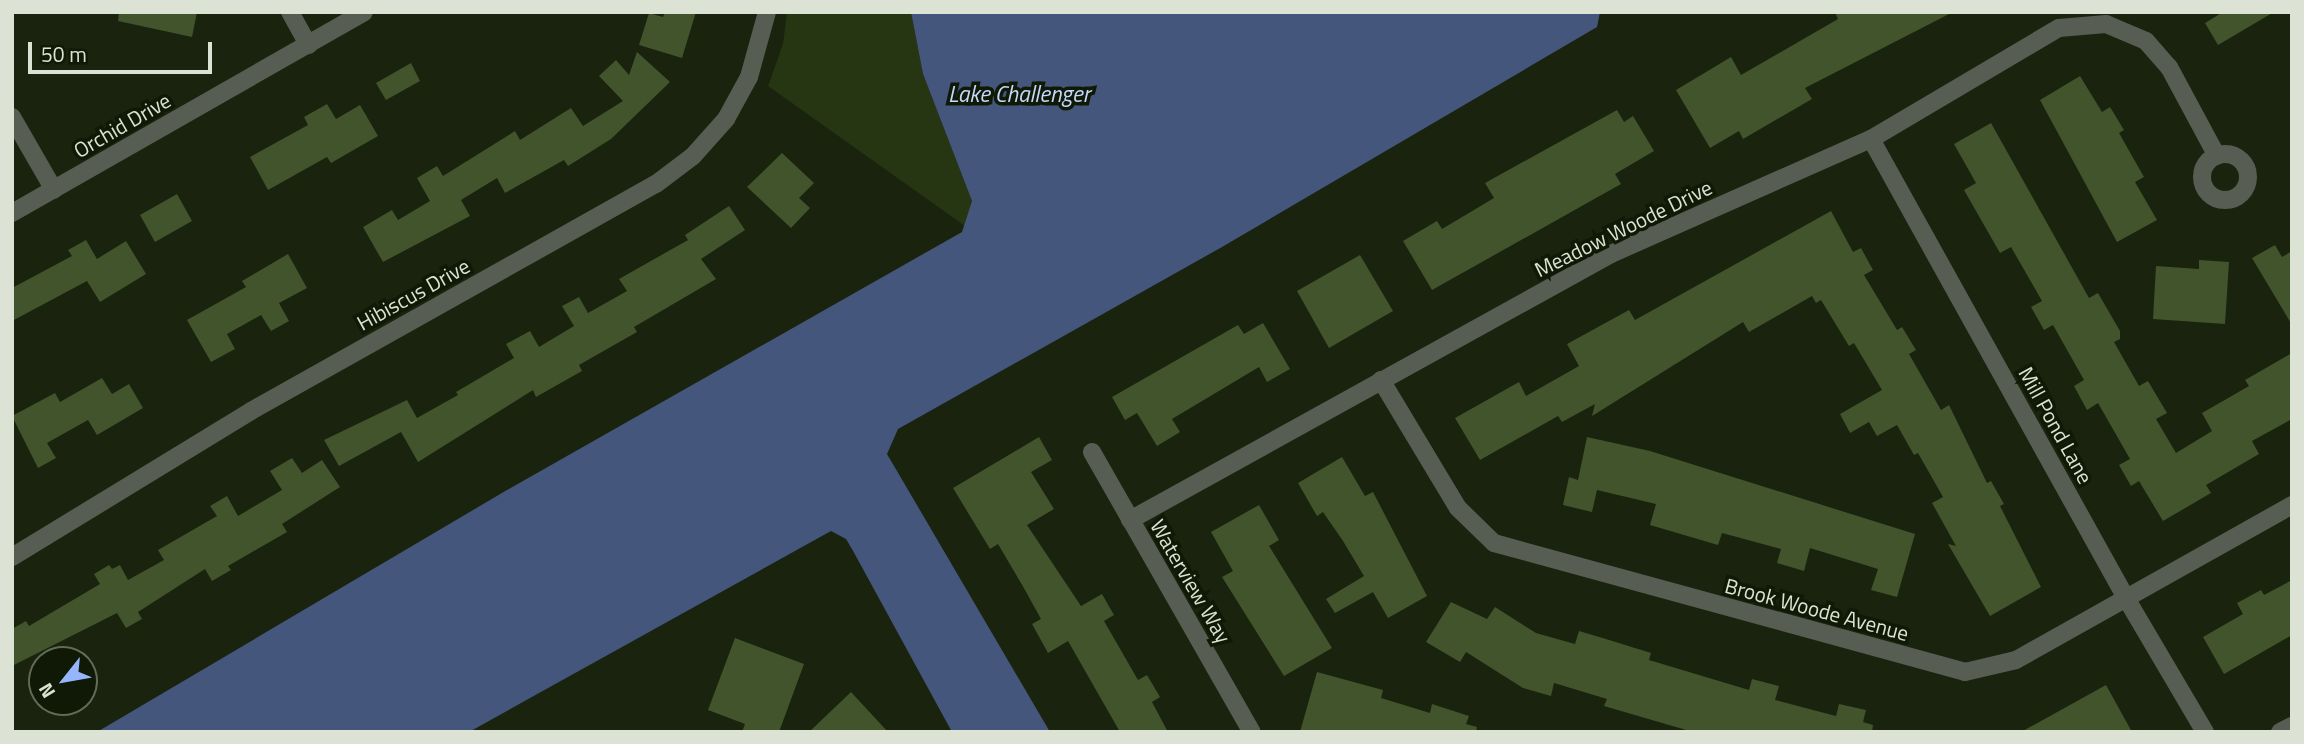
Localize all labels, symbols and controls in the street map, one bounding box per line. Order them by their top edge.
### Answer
scale bar [32,28,215,72]
text: 50 m [41,38,87,70]
water label: Lake Challenger [948,80,1090,108]
street label: Orchid Drive [69,87,175,163]
street label: Meadow Woode Drive [1530,174,1716,282]
street label: Hibiscus Drive [352,253,474,335]
street label: Mill Pond Lane [2014,362,2098,488]
street label: Waterview Way [1145,515,1237,647]
street label: Brook Woode Avenue [1722,572,1912,646]
north arrow [28,646,98,716]
text: N [30,678,62,704]

